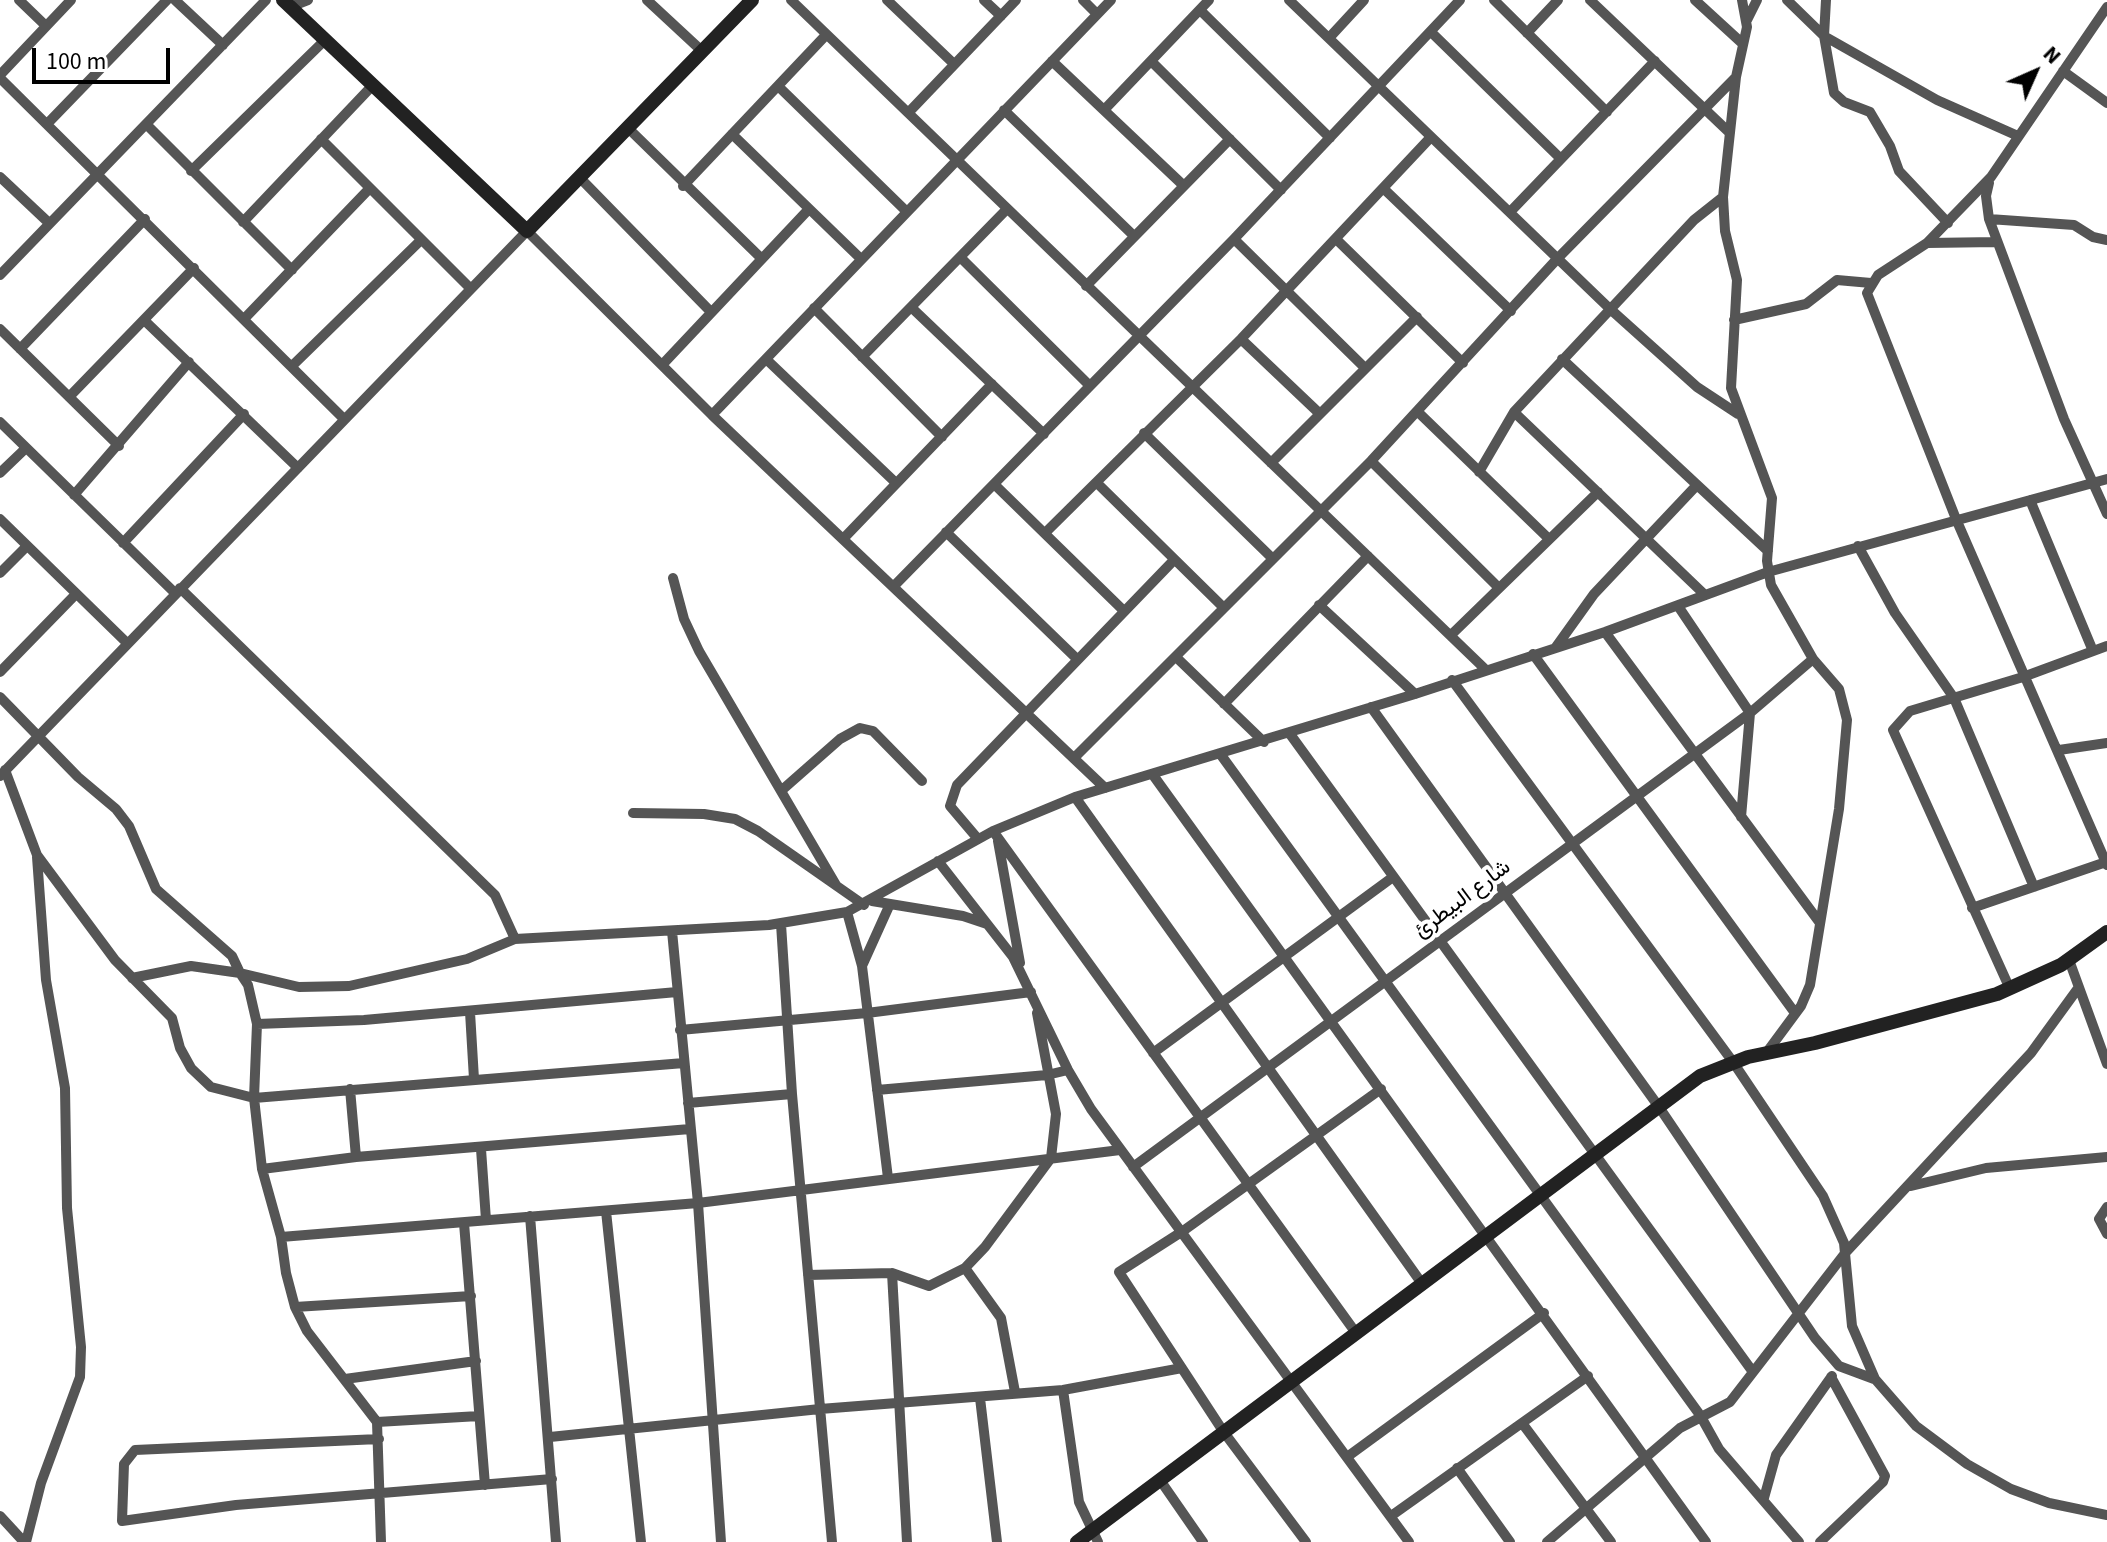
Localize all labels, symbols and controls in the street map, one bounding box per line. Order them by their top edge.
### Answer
scale bar [36,32,174,82]
north arrow [1995,32,2075,112]
text: N [2035,39,2068,72]
text: 100 m [46,44,106,79]
street label: شارع البيطرئ [1409,855,1517,945]

